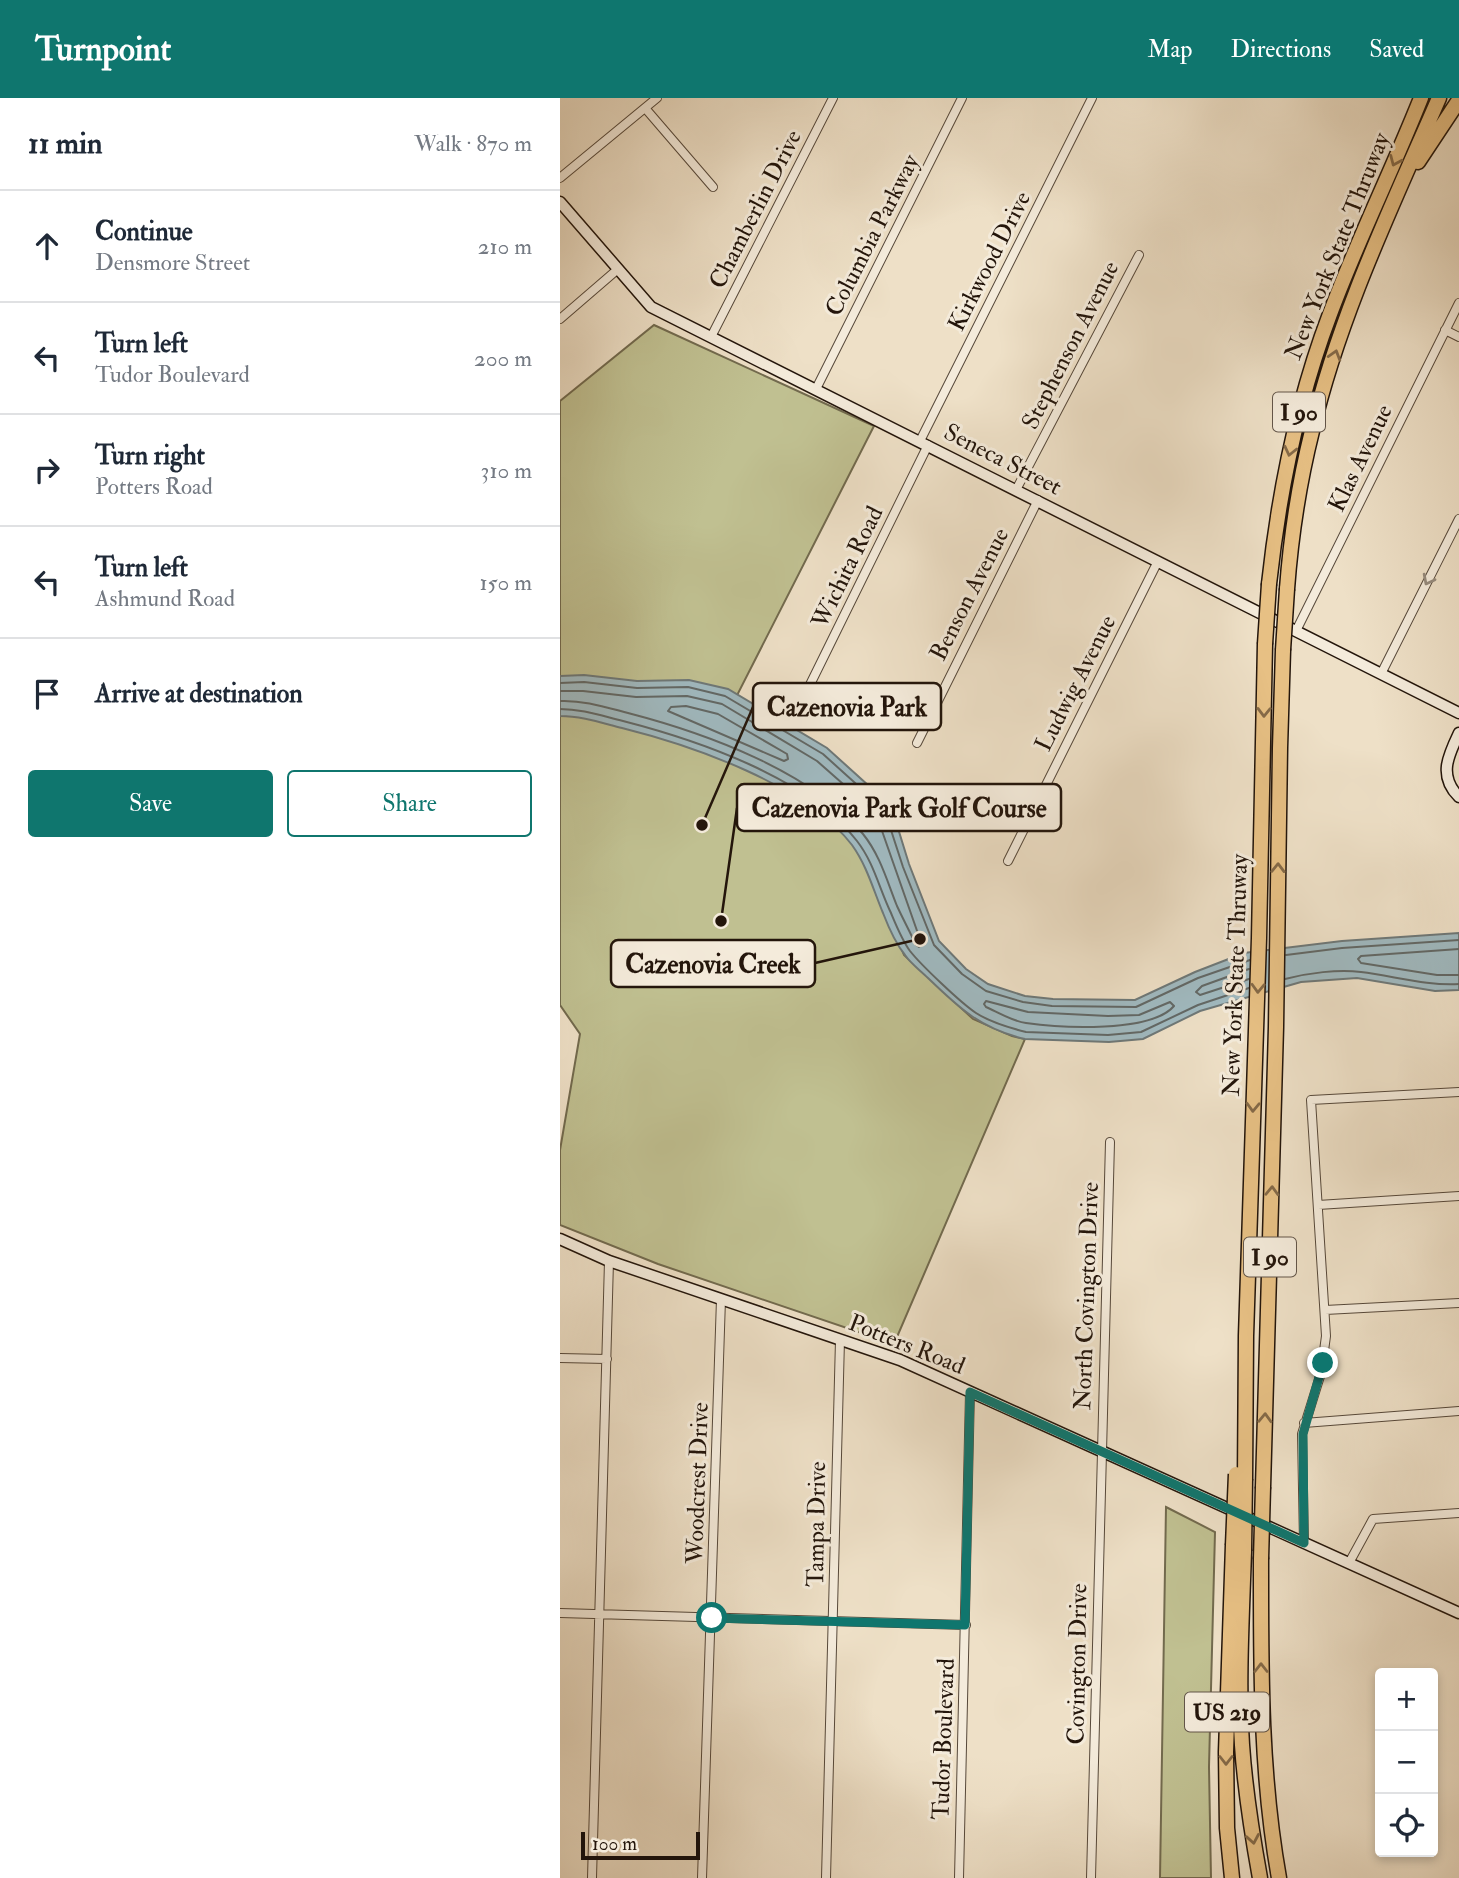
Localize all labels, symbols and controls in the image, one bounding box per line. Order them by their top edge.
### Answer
text: Turnpoint [35,29,171,70]
text: Map [1147,34,1192,65]
text: Directions [1230,34,1331,65]
text: Saved [1369,34,1424,65]
text: 11 min [28,125,102,162]
street label: Chamberlin Drive [702,125,809,294]
street label: New York State Thruway [1278,128,1397,364]
text: Walk · 870 m [414,129,532,158]
street label: Columbia Parkway [818,149,927,321]
one-way arrow [1389,154,1403,166]
street label: Kirkwood Drive [941,186,1038,336]
text: Continue [95,216,193,248]
icon: ahead [28,227,66,265]
text: 210 m [478,232,532,261]
text: Densmore Street [95,248,250,277]
street label: Stephenson Avenue [1015,256,1126,435]
text: Turn left [95,328,188,360]
icon: left [28,339,66,377]
text: 200 m [474,344,532,373]
one-way arrow [1327,349,1341,361]
text: Tudor Boulevard [95,360,250,389]
road number: I 90 [1273,392,1325,432]
street label: Klas Avenue [1321,399,1400,517]
street label: Seneca Street [939,417,1067,502]
text: Turn right [95,440,205,472]
one-way arrow [1284,445,1298,457]
icon: right [28,451,66,489]
text: 310 m [481,456,532,485]
text: Potters Road [95,472,213,501]
street label: Wichita Road [804,501,890,634]
street label: Benson Avenue [923,523,1016,666]
text: Turn left [95,552,188,584]
icon: left [28,563,66,601]
text: 150 m [479,568,532,597]
one-way arrow [1423,573,1437,586]
text: Ashmund Road [95,584,235,613]
street label: Ludwig Avenue [1028,610,1123,757]
icon: arrive [28,675,66,713]
text: Arrive at destination [95,678,303,710]
callout: Cazenovia Park [753,683,941,730]
text: Cazenovia Park [767,692,928,724]
one-way arrow [1256,708,1272,718]
button: Save [28,770,273,837]
button: Share [287,770,532,837]
callout: Cazenovia Park Golf Course [737,784,1061,831]
text: Cazenovia Park Golf Course [751,793,1047,825]
street label: New York State Thruway [1216,853,1255,1097]
one-way arrow [1270,862,1285,873]
callout: Cazenovia Creek [611,940,815,987]
text: Cazenovia Creek [625,949,801,981]
one-way arrow [1250,983,1265,994]
one-way arrow [1246,1102,1261,1113]
street label: North Covington Drive [1067,1181,1106,1411]
one-way arrow [1264,1185,1279,1196]
road number: I 90 [1244,1238,1296,1276]
street label: Potters Road [844,1307,970,1382]
route end [1307,1347,1338,1378]
street label: Woodcrest Drive [679,1402,716,1565]
one-way arrow [1257,1413,1273,1423]
street label: Tampa Drive [800,1461,833,1587]
street label: Covington Drive [1061,1583,1094,1745]
route start [696,1602,727,1633]
street label: Tudor Boulevard [925,1658,962,1820]
one-way arrow [1253,1663,1269,1673]
map controls [1375,1668,1438,1857]
button: + [1375,1668,1438,1731]
road number: US 219 [1185,1693,1269,1732]
button: − [1375,1731,1438,1794]
one-way arrow [1219,1755,1234,1766]
button: locate [1375,1794,1438,1857]
scale bar [581,1829,700,1861]
text: 100 m [592,1832,637,1856]
one-way arrow [1245,1833,1260,1845]

